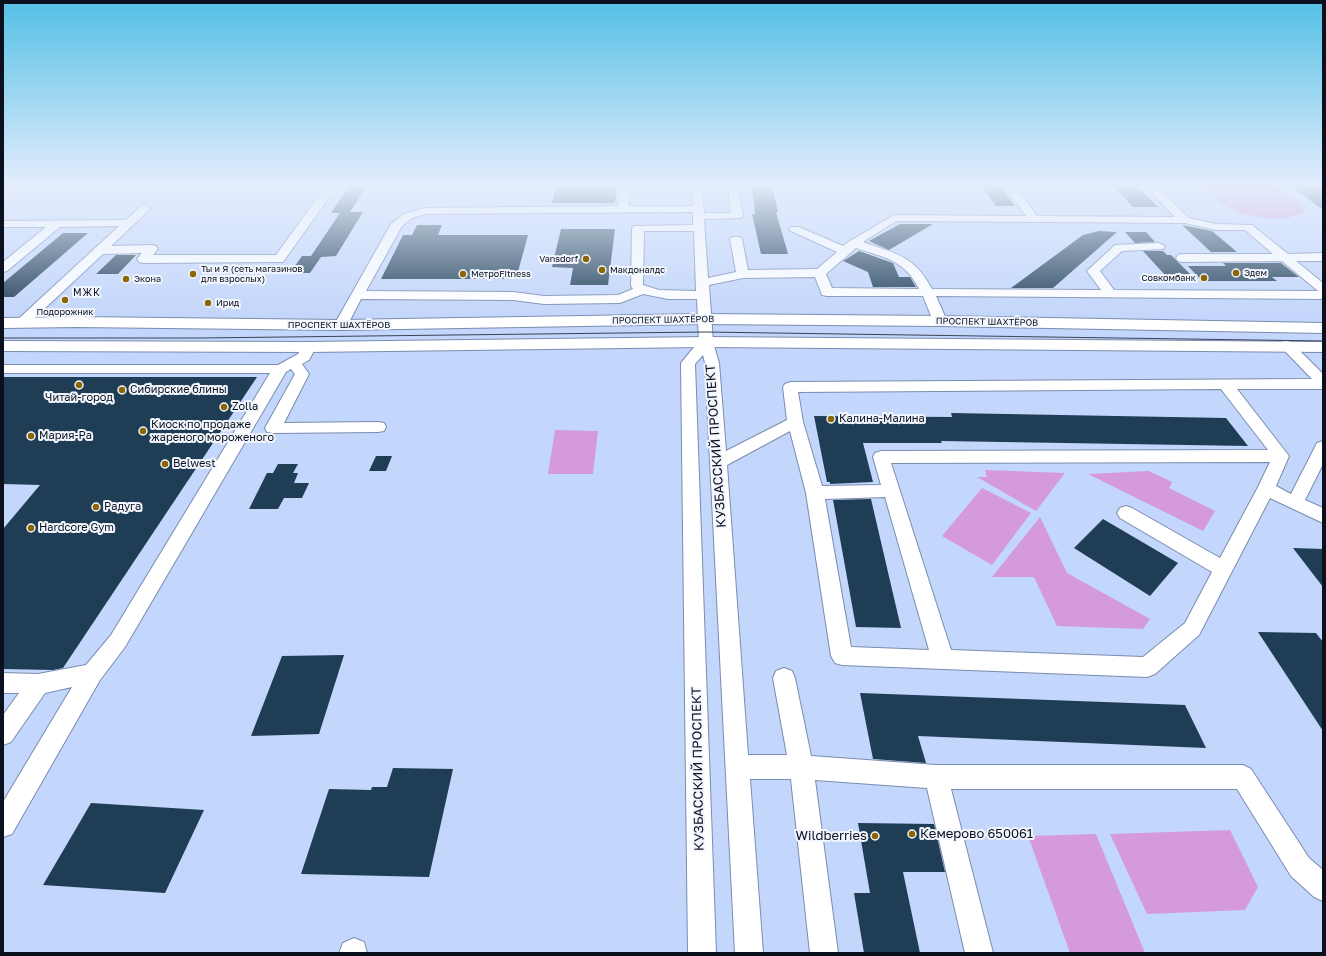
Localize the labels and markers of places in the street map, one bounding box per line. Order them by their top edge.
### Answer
place label: Vansdorf [539,254,578,264]
marker: Vansdorf [581,254,591,264]
place label: Ты и Я (сеть магазинов для взрослых) [201,264,302,285]
marker: Макдоналдс [597,265,607,275]
place label: Макдоналдс [610,265,665,275]
marker: Эдем [1231,268,1241,278]
place label: Эдем [1244,268,1267,278]
marker: Ты и Я (сеть магазинов для взрослых) [188,269,198,279]
marker: МетроFitness [458,269,468,279]
place label: МетроFitness [471,269,531,279]
place label: Совкомбанк [1141,273,1196,283]
marker: Совкомбанк [1199,273,1209,283]
marker: Экона [121,274,131,284]
place label: Экона [134,274,161,284]
marker: Подорожник [60,295,70,305]
marker: Ирид [203,298,213,308]
place label: Ирид [216,298,239,308]
place label: Подорожник [36,307,94,317]
marker: Читай-город [74,380,84,390]
place label: Сибирские блины [130,383,227,397]
marker: Сибирские блины [117,385,127,395]
place label: Читай-город [45,391,113,405]
place label: Zolla [232,400,258,414]
marker: Zolla [219,402,229,412]
place label: Калина-Малина [839,412,925,426]
marker: Калина-Малина [826,414,836,424]
place label: Киоск по продаже жареного мороженого [151,418,274,444]
marker: Киоск по продаже жареного мороженого [138,426,148,436]
place label: Мария-Ра [39,429,92,443]
marker: Мария-Ра [26,431,36,441]
place label: Belwest [173,457,216,471]
marker: Belwest [160,459,170,469]
place label: Радуга [104,500,141,514]
marker: Радуга [91,502,101,512]
place label: Hardcore Gym [39,521,114,535]
marker: Hardcore Gym [26,523,36,533]
place label: Кемерово 650061 [920,826,1033,842]
place label: Wildberries [795,828,867,844]
marker: Кемерово 650061 [907,829,917,839]
marker: Wildberries [870,831,880,841]

